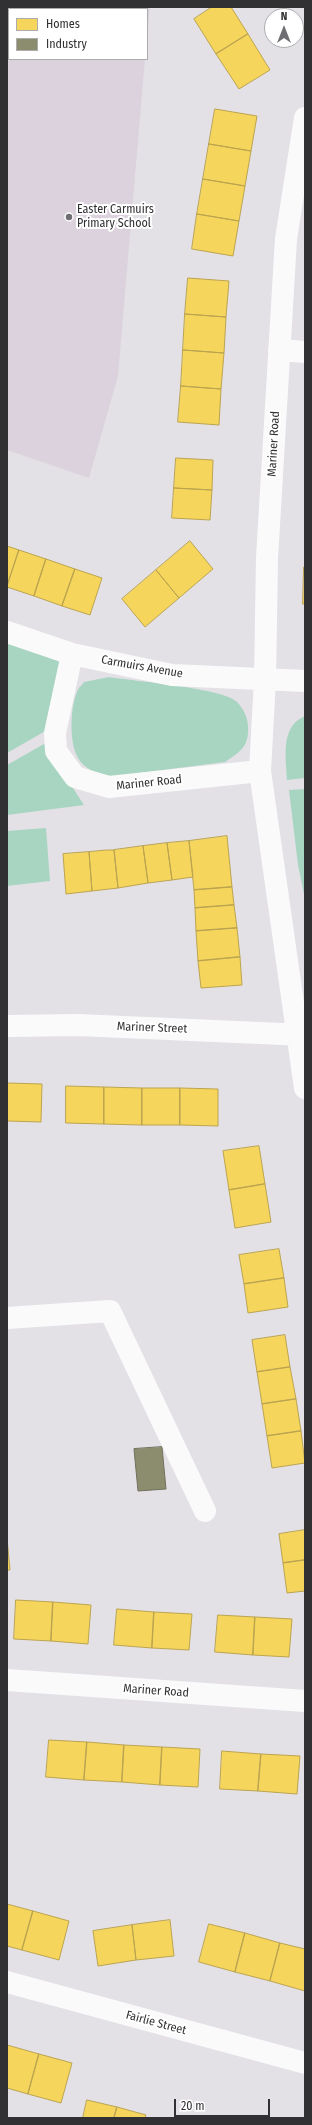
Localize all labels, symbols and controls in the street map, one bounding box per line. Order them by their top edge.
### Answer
legend [8,8,148,60]
north arrow [264,8,304,48]
text: N [281,10,287,23]
text: Homes [46,17,80,31]
text: Industry [46,37,87,51]
place label: Easter Carmuirs Primary School [77,203,154,231]
marker: Easter Carmuirs Primary School [64,212,74,222]
street label: Mariner Road [265,411,283,477]
street label: Carmuirs Avenue [100,653,184,681]
street label: Mariner Road [116,772,182,794]
street label: Mariner Street [117,1020,187,1036]
street label: Mariner Road [123,1682,189,1700]
street label: Fairlie Street [124,2008,188,2038]
scale bar [176,2091,272,2117]
text: 20 m [181,2099,205,2113]

